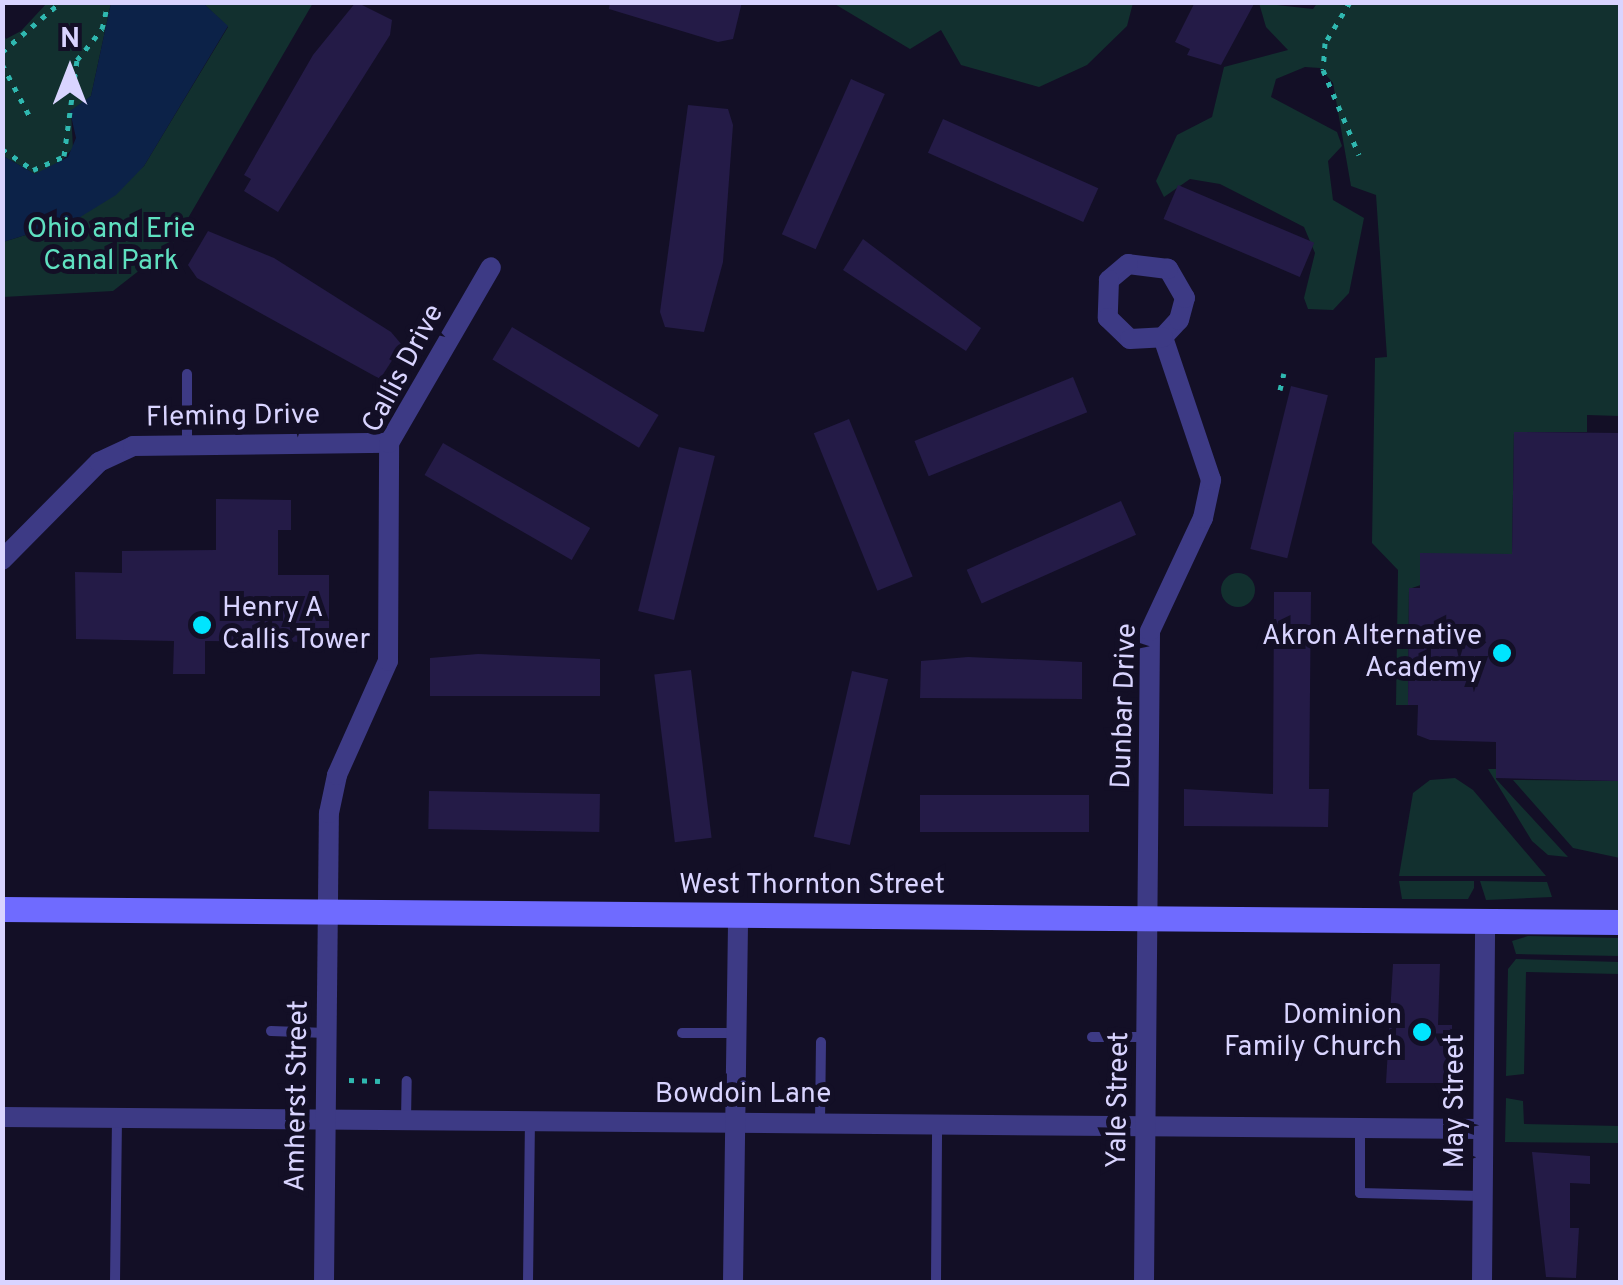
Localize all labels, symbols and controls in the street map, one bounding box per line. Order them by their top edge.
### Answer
north arrow [20,20,120,120]
text: N [60,22,80,58]
park label: Ohio and Erie Canal Park [27,213,195,279]
street label: Callis Drive [356,299,452,439]
street label: Fleming Drive [146,399,320,435]
place label: Henry A Callis Tower [222,592,371,658]
marker: Henry A Callis Tower [191,614,213,636]
place label: Akron Alternative Academy [1261,620,1482,686]
street label: Dunbar Drive [1105,623,1145,789]
marker: Akron Alternative Academy [1491,642,1513,664]
street label: West Thornton Street [678,869,946,903]
place label: Dominion Family Church [1224,999,1402,1065]
street label: Amherst Street [280,1000,316,1192]
marker: Dominion Family Church [1411,1021,1433,1043]
street label: Yale Street [1101,1031,1137,1169]
street label: May Street [1439,1034,1473,1168]
street label: Bowdoin Lane [655,1078,831,1112]

